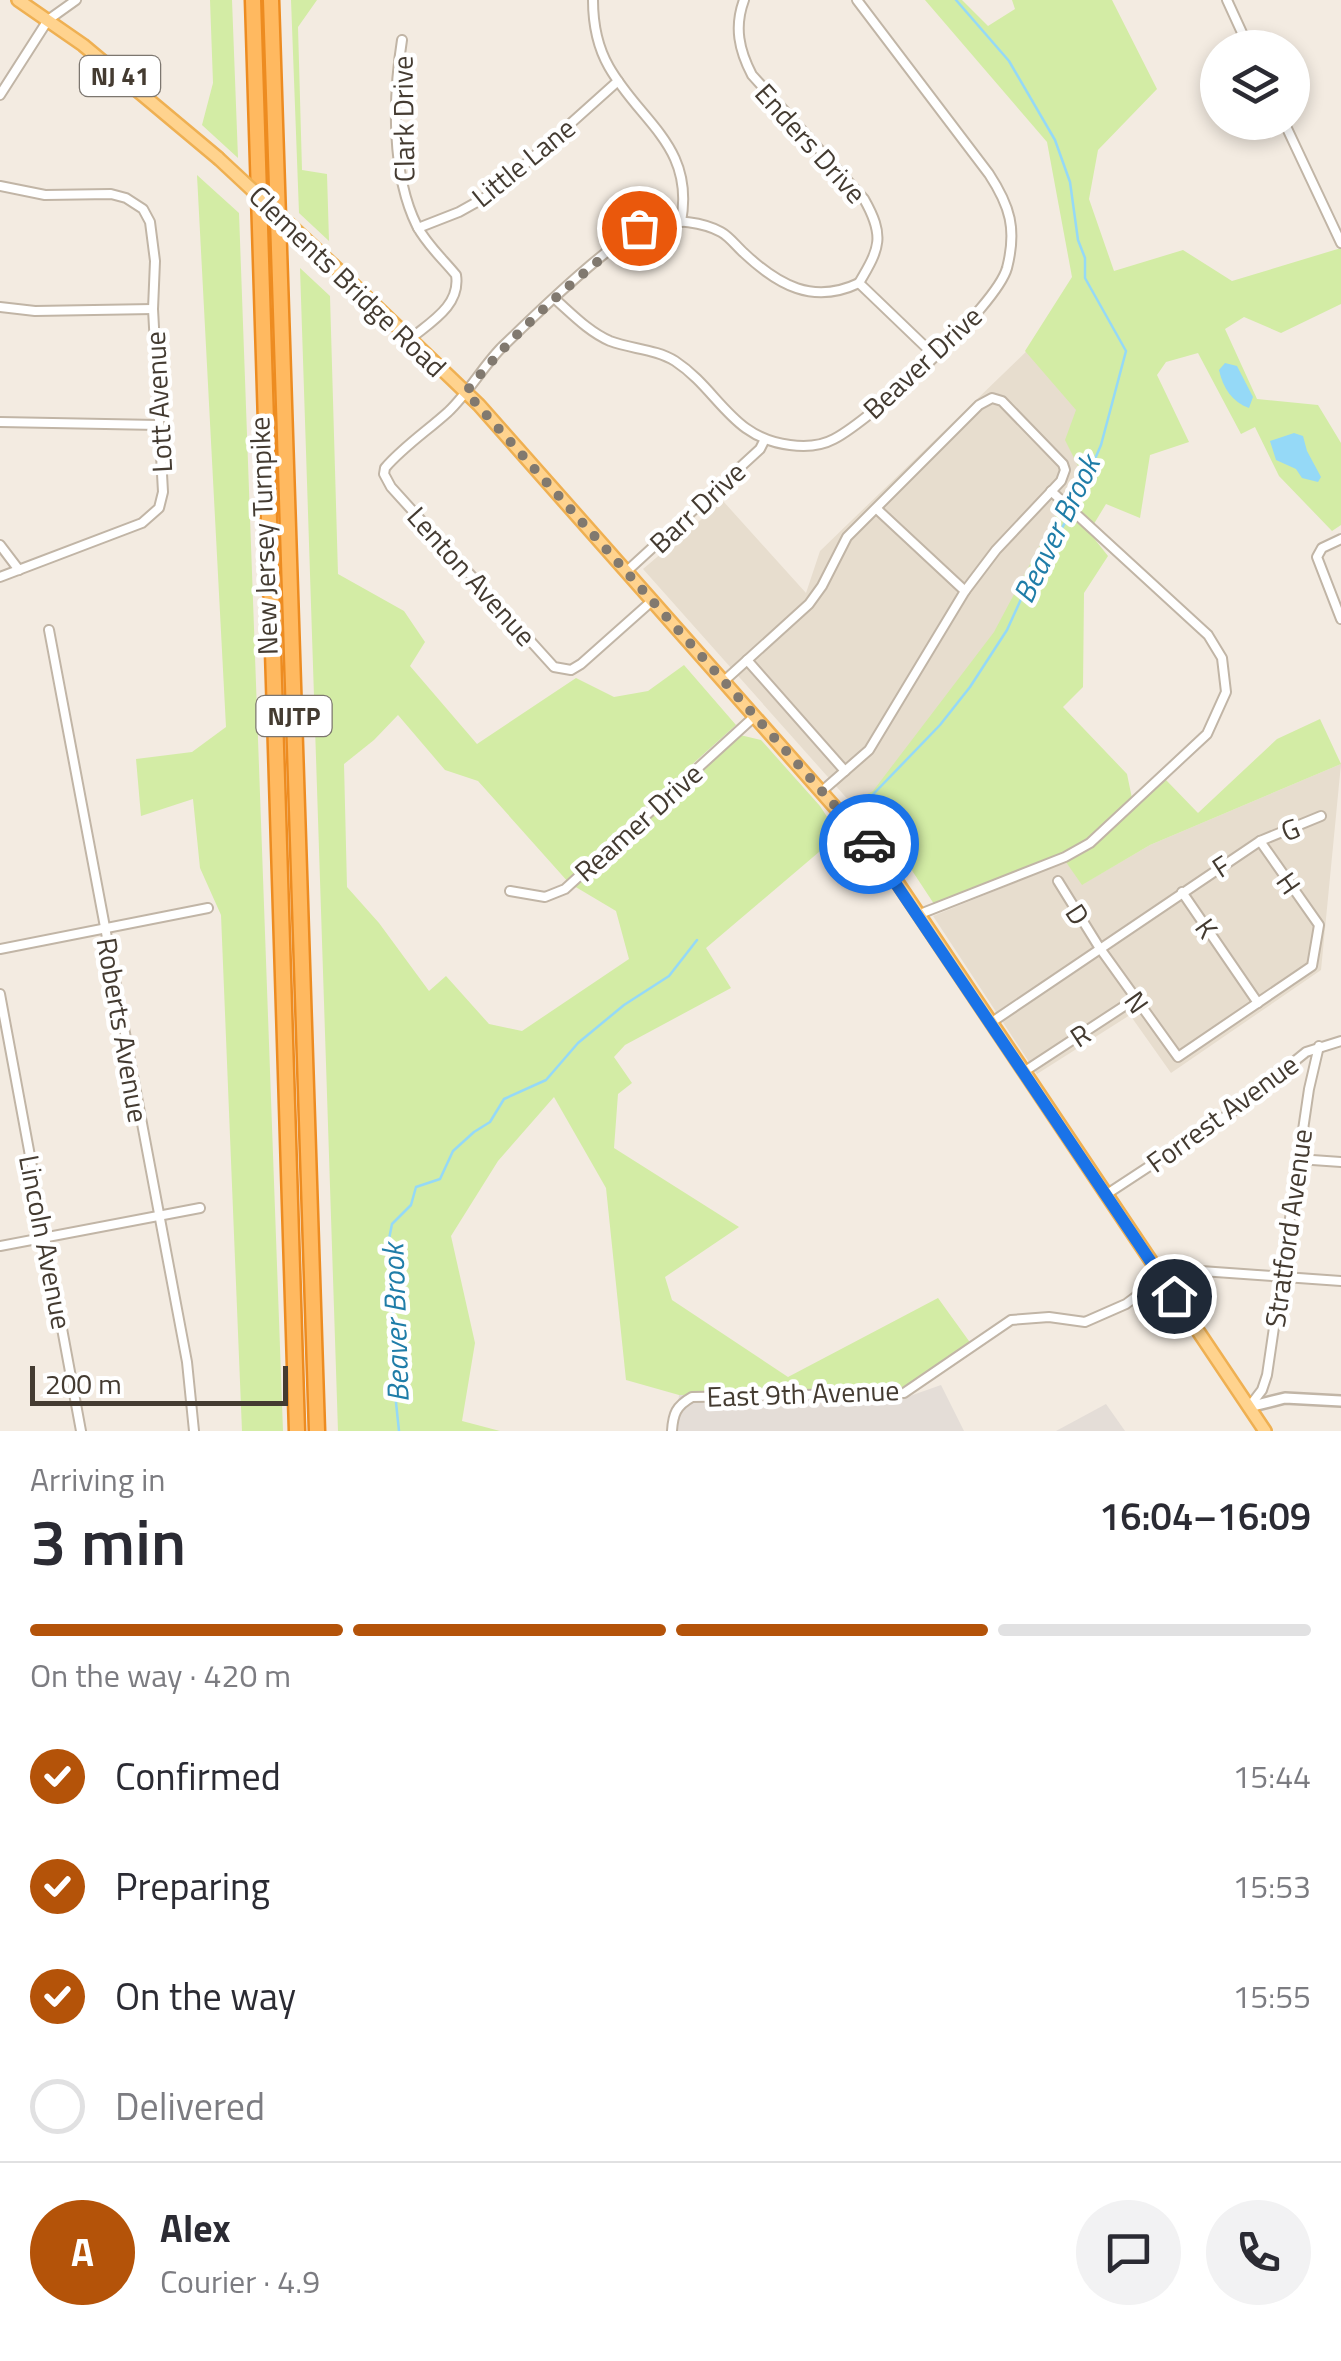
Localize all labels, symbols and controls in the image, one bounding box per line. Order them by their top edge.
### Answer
map controls [1200,30,1310,140]
button: layers [1200,30,1310,140]
road number: NJ 41 [80,56,160,96]
street label: Clark Drive [380,56,426,182]
street label: Enders Drive [745,73,877,213]
street label: Little Lane [462,107,584,217]
street label: Clements Bridge Road [239,175,457,387]
pin [597,186,682,271]
icon: bag [612,201,667,256]
street label: Beaver Drive [853,295,991,429]
street label: Lott Avenue [133,330,183,474]
street label: New Jersey Turnpike [237,416,289,656]
water label: Beaver Brook [1001,444,1113,610]
street label: Barr Drive [639,451,755,563]
street label: Lenton Avenue [397,496,547,656]
road number: NJTP [256,696,332,736]
street label: Reamer Drive [564,753,712,891]
courier [819,794,919,894]
street label: G [1274,806,1306,852]
icon: car [842,817,897,872]
street label: F [1203,844,1239,888]
street label: H [1266,863,1312,903]
street label: D [1055,895,1101,933]
street label: K [1185,909,1229,947]
street label: Roberts Avenue [86,934,160,1126]
street label: N [1114,982,1160,1022]
street label: R [1061,1012,1099,1058]
street label: Forrest Avenue [1137,1043,1307,1183]
street label: Stratford Avenue [1253,1126,1323,1330]
street label: Lincoln Avenue [8,1151,84,1333]
water label: Beaver Brook [369,1239,421,1403]
pin [1132,1254,1217,1339]
icon: home [1147,1269,1202,1324]
scale bar [30,1361,288,1406]
text: 200 m [45,1362,122,1405]
street label: East 9th Avenue [706,1368,900,1418]
text: Arriving in [30,1455,166,1503]
text: 16:04–16:09 [1099,1487,1311,1545]
text: 3 min [30,1491,186,1590]
text: On the way · 420 m [30,1651,291,1699]
text: Confirmed [115,1747,281,1805]
icon: check [30,1749,85,1804]
text: 15:44 [1232,1752,1311,1800]
text: Preparing [115,1857,270,1915]
icon: check [30,1859,85,1914]
text: 15:53 [1232,1862,1311,1910]
text: On the way [115,1967,296,2025]
icon: check [30,1969,85,2024]
text: 15:55 [1232,1972,1311,2020]
text: Delivered [115,2077,265,2135]
text: Alex [160,2199,231,2257]
button: chat [1076,2200,1181,2305]
button: phone [1206,2200,1311,2305]
text: A [71,2223,94,2281]
text: Courier · 4.9 [160,2257,320,2305]

